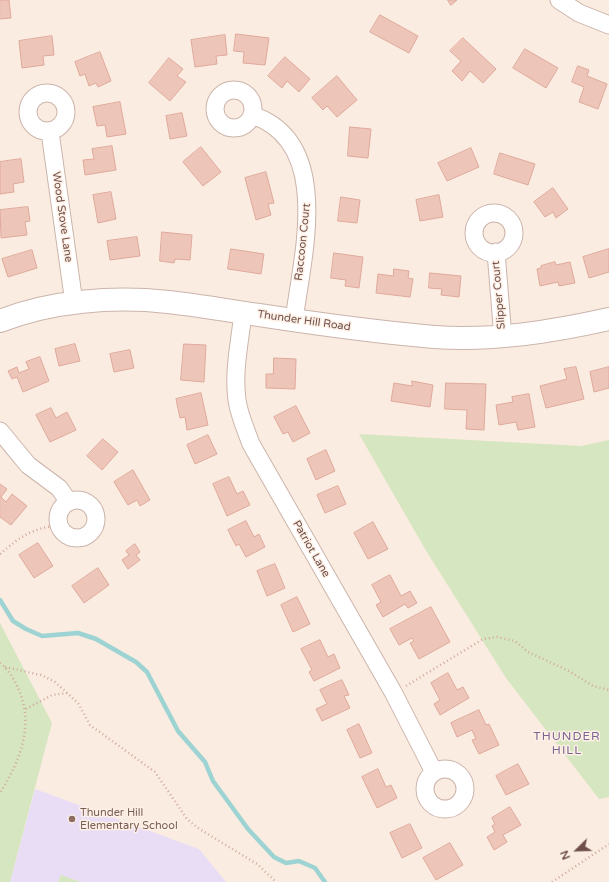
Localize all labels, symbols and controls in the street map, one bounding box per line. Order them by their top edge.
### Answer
street label: Wood Stove Lane [49,171,75,263]
street label: Raccoon Court [292,203,314,281]
street label: Slipper Court [489,260,509,330]
street label: Thunder Hill Road [257,308,351,334]
street label: Patriot Lane [289,518,333,580]
district label: THUNDER HILL [533,730,601,758]
place label: Thunder Hill Elementary School [80,806,178,832]
marker: Thunder Hill Elementary School [67,814,77,824]
north arrow [557,830,597,870]
text: N [558,848,573,861]

